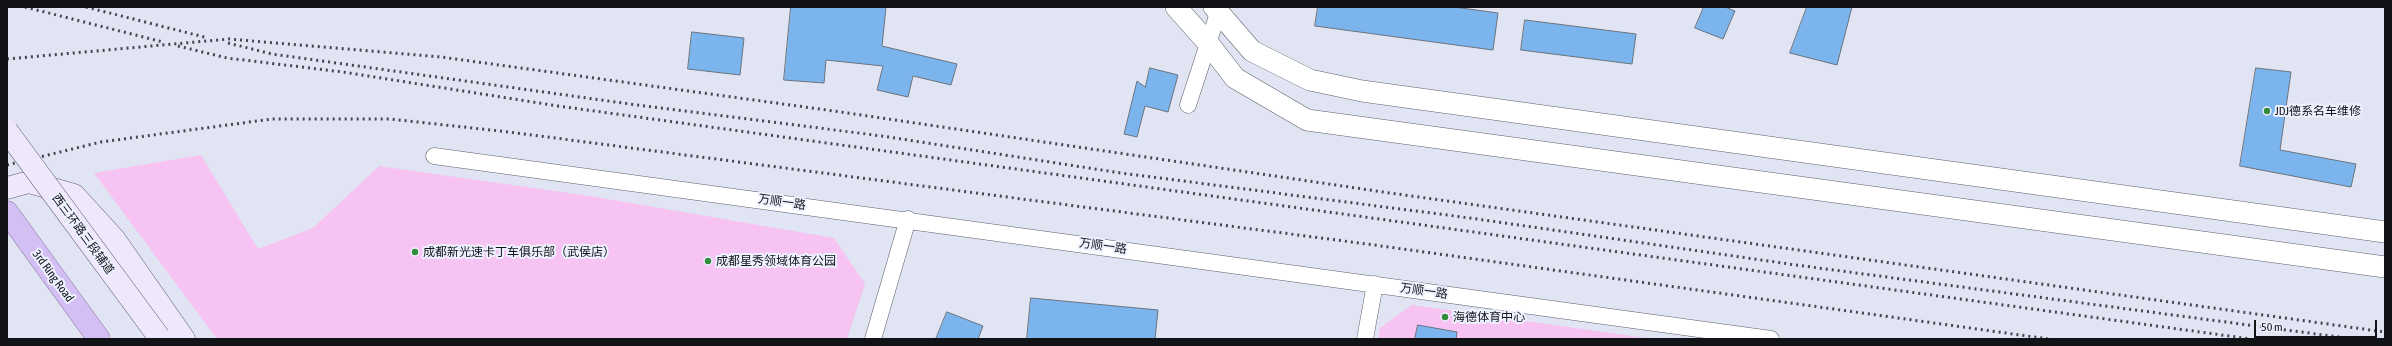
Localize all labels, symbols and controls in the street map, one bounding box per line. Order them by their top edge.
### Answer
place label: JDJ德系名车维修 [2275,104,2361,118]
marker: JDJ德系名车维修 [2262,106,2272,116]
street label: 西三环路三段辅道 [49,191,117,277]
street label: 万顺一路 [757,192,807,212]
street label: 万顺一路 [1078,236,1128,256]
place label: 成都新光速卡丁车俱乐部（武侯店） [423,245,615,259]
street label: 3rd Ring Road [29,247,77,305]
marker: 成都新光速卡丁车俱乐部（武侯店） [410,247,420,257]
place label: 成都星秀领域体育公园 [716,254,836,268]
marker: 成都星秀领域体育公园 [703,256,713,266]
street label: 万顺一路 [1399,281,1449,301]
place label: 海德体育中心 [1453,310,1525,324]
marker: 海德体育中心 [1440,312,1450,322]
scale bar [2256,312,2379,338]
text: 50 m [2261,320,2283,334]

